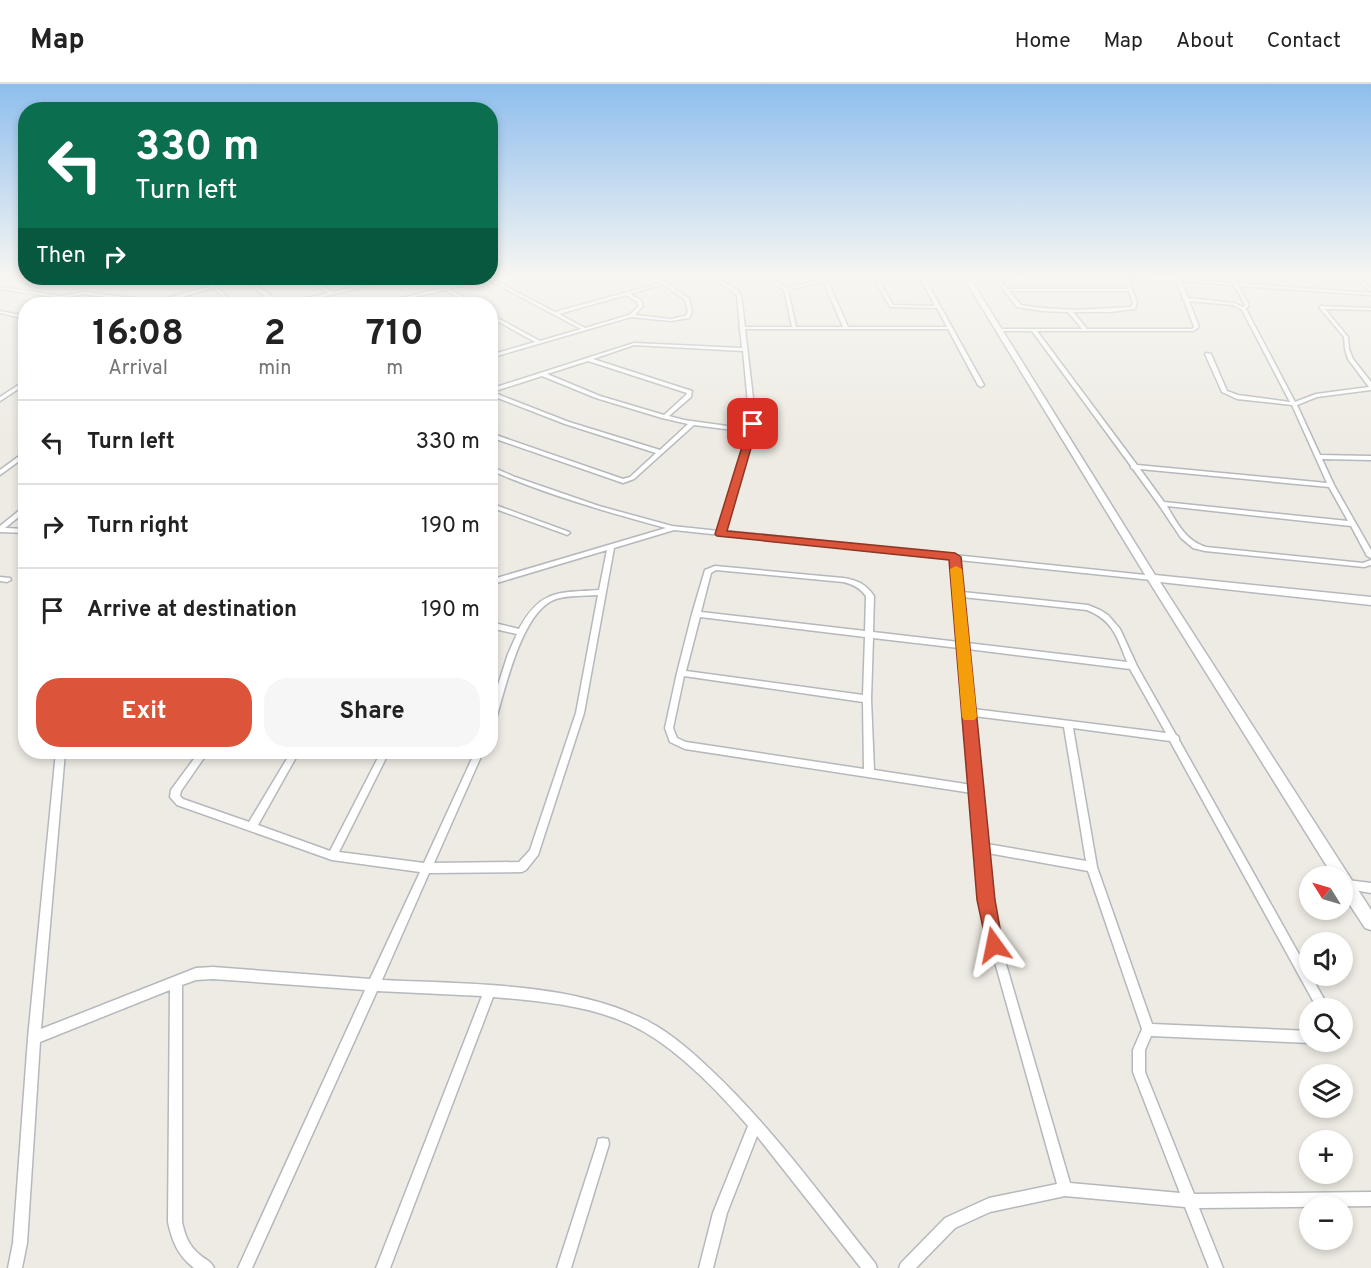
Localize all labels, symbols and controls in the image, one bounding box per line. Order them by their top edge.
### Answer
text: Map [30,23,85,59]
text: Home [1015,28,1071,55]
text: Map [1104,28,1143,55]
text: About [1176,28,1234,55]
text: Contact [1267,28,1341,55]
text: 330 m [135,122,260,175]
icon: left [36,126,114,204]
text: Turn left [135,174,237,208]
icon: right [98,240,131,273]
text: Then [36,243,86,270]
text: 16:08 [92,312,184,358]
text: 2 [264,312,286,358]
text: 710 [366,312,424,358]
text: Arrival [108,356,168,382]
text: min [258,356,291,382]
text: m [386,356,403,382]
pin [727,398,778,449]
icon: arrive [736,407,769,440]
icon: left [36,426,69,459]
text: Turn left [87,429,175,456]
text: 330 m [416,429,480,456]
icon: right [36,510,69,543]
text: Turn right [87,513,189,540]
text: 190 m [421,513,480,540]
icon: arrive [36,594,69,627]
text: Arrive at destination [87,597,297,624]
text: 190 m [421,597,480,624]
button: Exit [36,678,252,747]
button: Share [264,678,480,747]
north arrow [1299,866,1353,920]
map controls [1299,866,1353,1250]
position arrow [962,913,1026,977]
button: sound [1299,932,1353,986]
button: search [1299,998,1353,1052]
button: layers [1299,1064,1353,1118]
button: + [1299,1130,1353,1184]
button: − [1299,1196,1353,1250]

